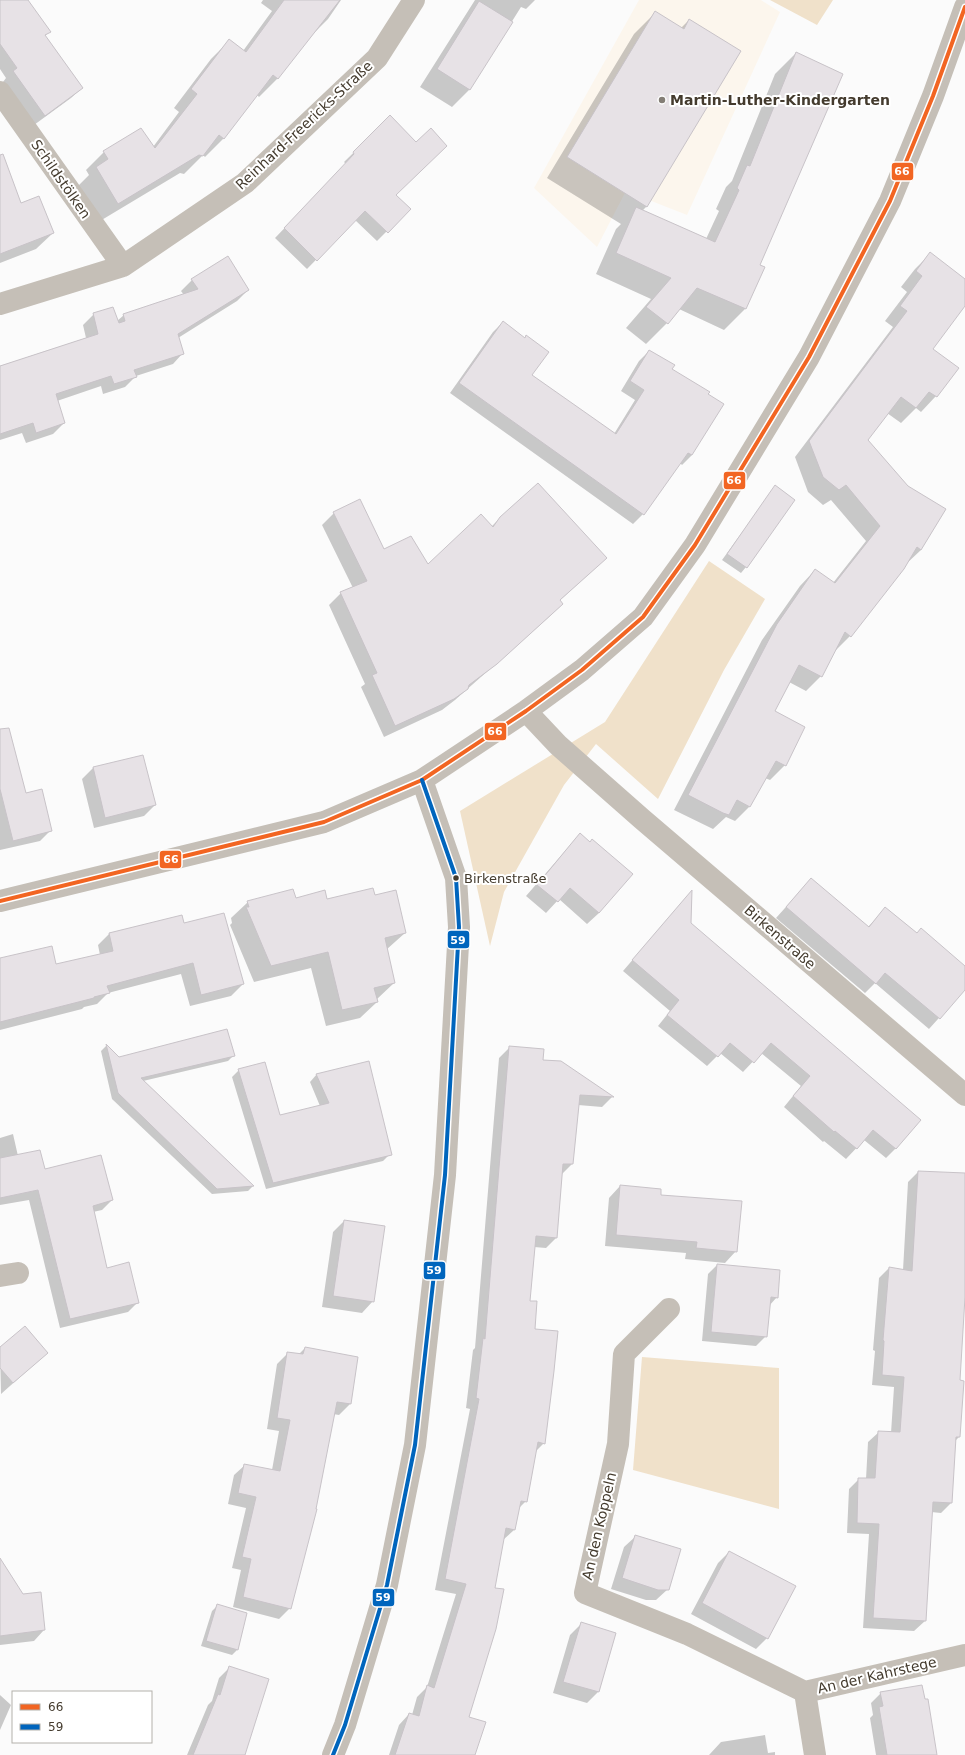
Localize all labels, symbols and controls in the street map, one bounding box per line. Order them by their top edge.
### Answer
street label: Reinhard-Freericks-Straße [232,57,376,193]
place label: Martin-Luther-Kindergarten [670,92,890,108]
marker: Martin-Luther-Kindergarten [657,95,667,105]
street label: Schildstölken [28,137,94,221]
line badge: 66 [891,162,914,181]
text: 66 [894,165,910,178]
line badge: 66 [723,471,746,490]
text: 66 [726,474,742,487]
line badge: 66 [484,722,507,741]
text: 66 [487,725,503,738]
line badge: 66 [159,850,182,869]
text: 66 [163,853,179,866]
place label: Birkenstraße [464,871,547,886]
marker: Birkenstraße [451,873,461,883]
street label: Birkenstraße [741,902,819,972]
line badge: 59 [447,930,470,949]
text: 59 [450,934,466,947]
line badge: 59 [423,1261,446,1280]
text: 59 [426,1264,442,1277]
street label: An den Koppeln [579,1471,619,1581]
line badge: 59 [372,1588,395,1607]
text: 59 [375,1591,391,1604]
street label: An der Kahrstege [816,1654,938,1696]
legend [12,1691,152,1743]
text: 66 [48,1700,63,1714]
text: 59 [48,1720,63,1734]

